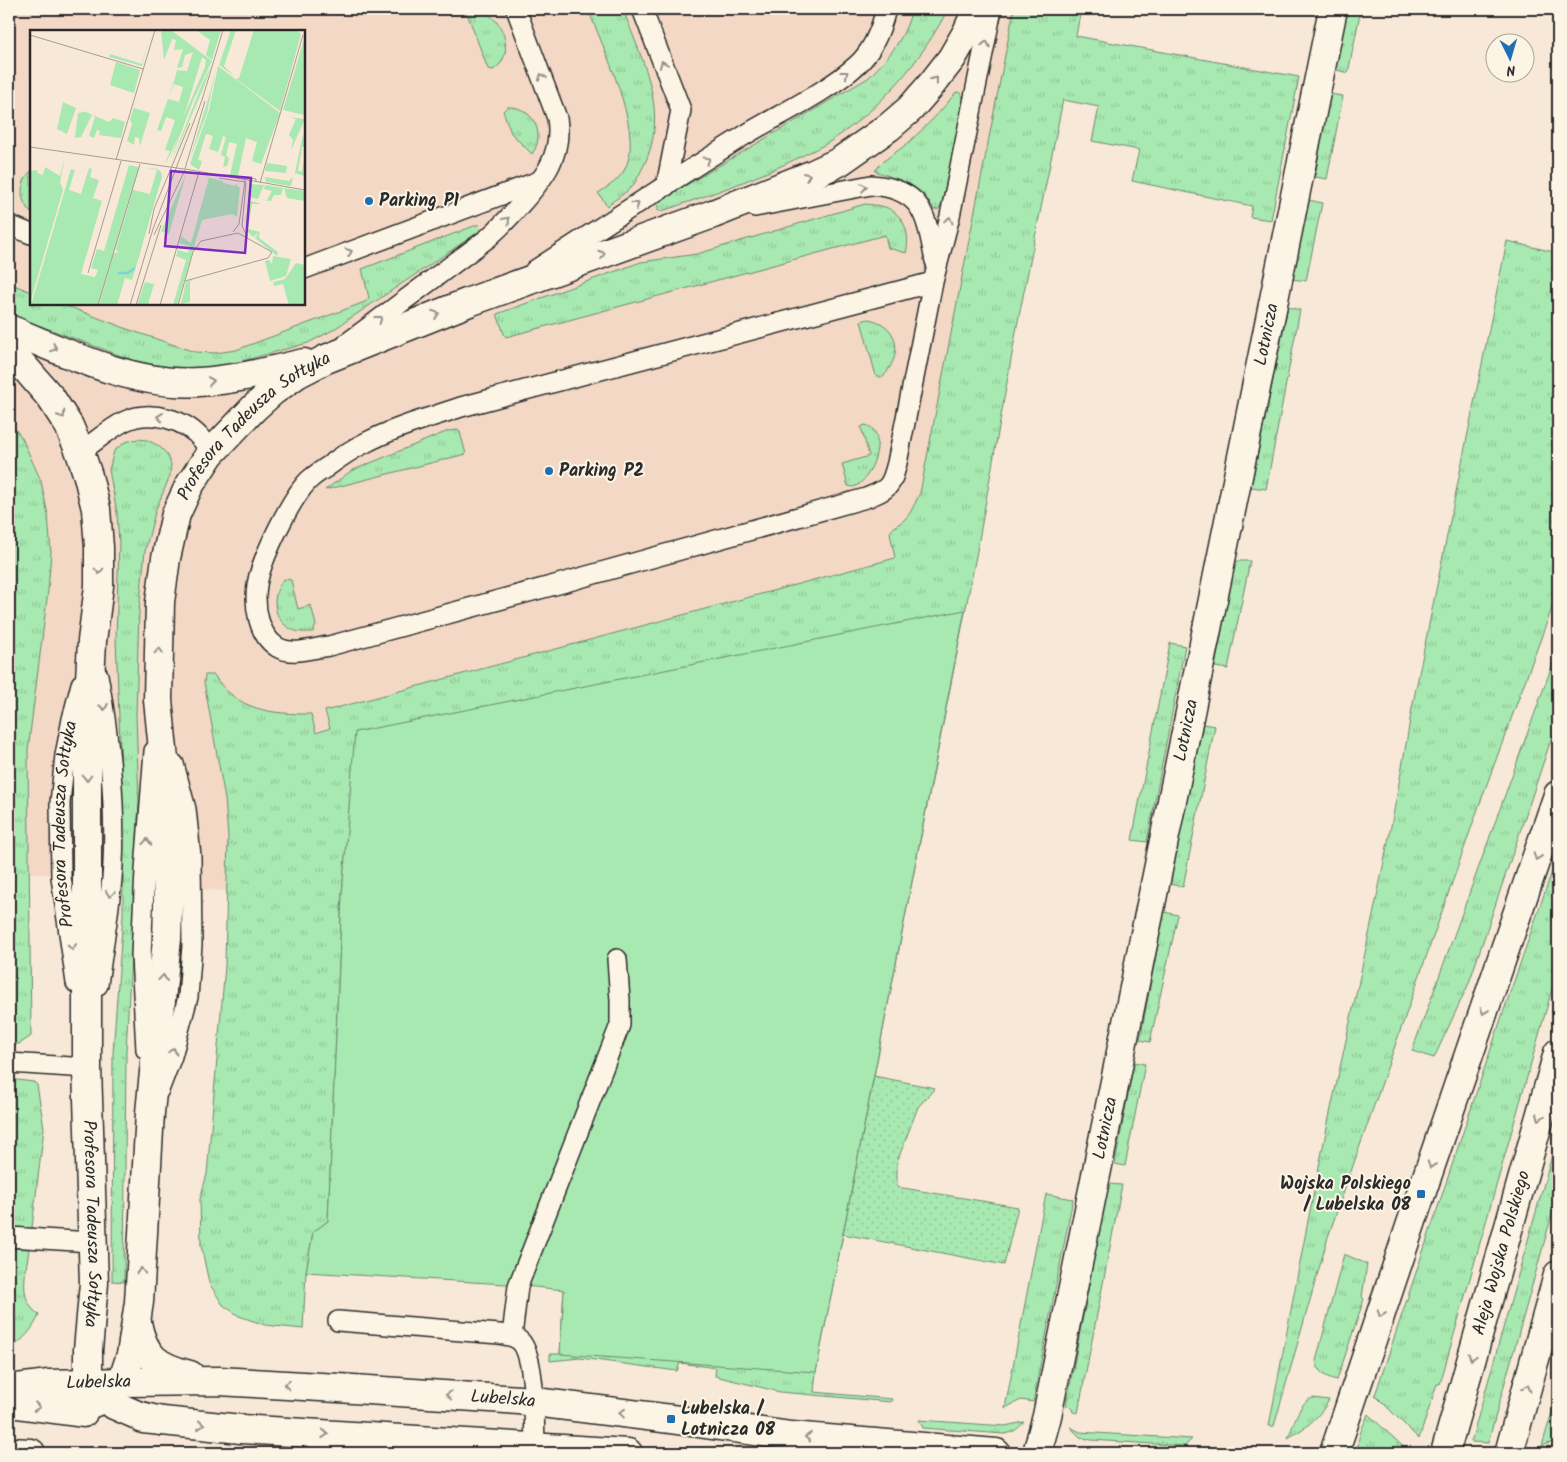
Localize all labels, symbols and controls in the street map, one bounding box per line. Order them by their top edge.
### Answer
inset map [30,30,305,305]
north arrow [1484,32,1534,82]
one-way arrow [980,40,990,49]
text: N [1506,59,1516,81]
one-way arrow [659,60,669,69]
one-way arrow [840,71,849,80]
one-way arrow [538,73,548,82]
one-way arrow [930,77,938,86]
one-way arrow [702,156,711,166]
one-way arrow [802,172,811,183]
one-way arrow [860,182,869,192]
place label: Parking P1 [379,187,460,216]
marker: Parking P1 [363,195,375,207]
one-way arrow [631,201,640,211]
one-way arrow [501,216,510,225]
one-way arrow [943,217,953,225]
one-way arrow [345,248,353,258]
one-way arrow [598,250,606,260]
street label: Lotnicza [1246,301,1287,368]
one-way arrow [431,310,440,321]
one-way arrow [373,316,383,325]
one-way arrow [49,341,58,352]
street label: Profesora Tadeusza Sołtyka [170,344,336,505]
one-way arrow [207,376,215,386]
one-way arrow [55,410,65,419]
one-way arrow [155,412,163,423]
place label: Parking P2 [559,457,644,486]
marker: Parking P2 [543,465,555,477]
one-way arrow [94,568,104,575]
one-way arrow [153,647,164,655]
street label: Lotnicza [1166,696,1207,764]
one-way arrow [98,702,109,711]
street label: Profesora Tadeusza Sołtyka [45,718,86,930]
one-way arrow [82,774,92,782]
one-way arrow [141,837,152,845]
one-way arrow [1533,853,1543,861]
one-way arrow [105,890,115,898]
one-way arrow [66,943,77,951]
one-way arrow [157,973,168,981]
one-way arrow [1480,1006,1490,1015]
one-way arrow [168,1048,178,1056]
street label: Lotnicza [1085,1094,1126,1162]
one-way arrow [1535,1113,1546,1121]
street label: Profesora Tadeusza Sołtyka [74,1119,109,1329]
one-way arrow [1427,1160,1437,1168]
street label: Aleja Wojska Polskiego [1464,1167,1539,1339]
place label: Wojska Polskiego / Lubelska 08 [1280,1170,1411,1220]
marker: Wojska Polskiego / Lubelska 08 [1415,1188,1427,1200]
one-way arrow [135,1266,146,1274]
one-way arrow [1377,1309,1387,1318]
one-way arrow [1467,1353,1477,1361]
street label: Lubelska [66,1367,131,1398]
one-way arrow [283,1380,291,1391]
street label: Lubelska [470,1382,537,1416]
one-way arrow [1521,1385,1531,1393]
one-way arrow [445,1390,453,1401]
place label: Lubelska / Lotnicza 08 [681,1395,776,1445]
one-way arrow [33,1401,41,1412]
one-way arrow [618,1408,626,1419]
marker: Lubelska / Lotnicza 08 [665,1413,677,1425]
one-way arrow [197,1419,205,1430]
one-way arrow [321,1428,329,1439]
one-way arrow [803,1432,811,1443]

